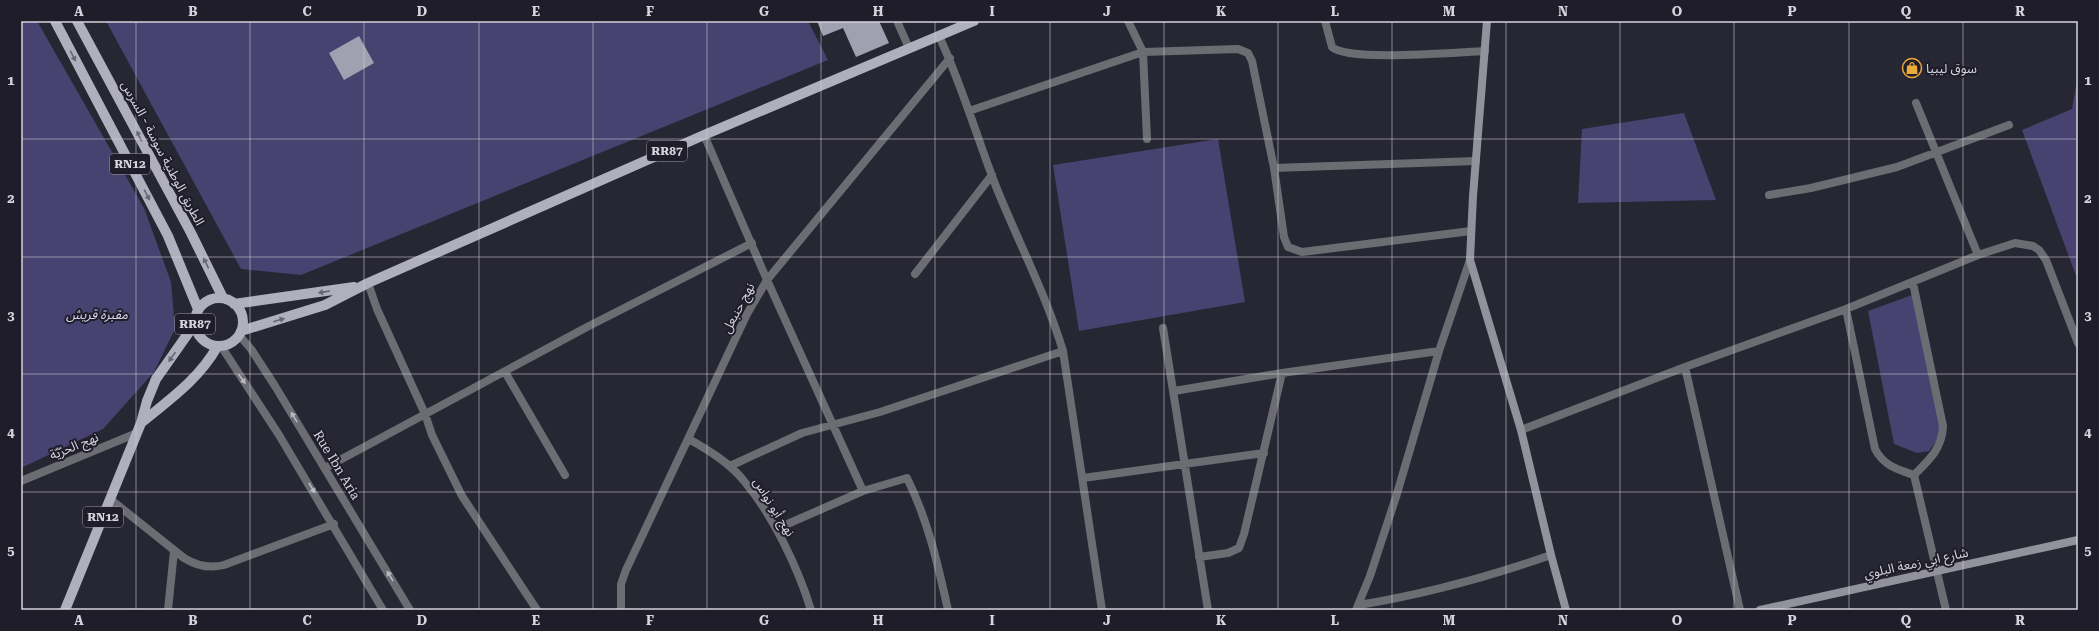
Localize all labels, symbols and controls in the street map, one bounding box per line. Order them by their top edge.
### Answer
text: A [74,4,84,19]
text: B [188,4,198,19]
text: C [302,4,312,19]
text: D [417,4,427,19]
text: E [532,4,540,19]
text: F [646,4,654,19]
text: G [759,4,769,19]
text: H [873,4,884,19]
text: I [989,4,995,19]
text: J [1103,4,1111,19]
text: K [1216,4,1227,19]
text: L [1331,4,1339,19]
text: M [1443,4,1456,19]
text: N [1558,4,1568,19]
text: O [1672,4,1683,19]
text: P [1788,4,1797,19]
text: Q [1901,4,1912,19]
text: R [2015,4,2025,19]
one-way arrow [70,50,76,61]
shop icon: سوق ليبيا [1901,57,1923,79]
place label: سوق ليبيا [1926,61,1977,76]
text: 1 [7,73,15,88]
text: 1 [2084,73,2092,88]
street label: الطريق الوطنية سوسة - السرس [118,78,208,228]
one-way arrow [136,130,143,142]
road number: RR87 [647,141,687,161]
road number: RN12 [110,154,150,174]
one-way arrow [143,190,150,201]
text: 2 [7,191,15,206]
text: 2 [2084,191,2092,206]
one-way arrow [203,258,209,269]
street label: نهج حنبعل [719,280,760,337]
one-way arrow [317,289,330,295]
park label: مقبرة قريش [66,307,128,323]
text: 3 [7,308,15,323]
text: 3 [2084,308,2092,323]
road number: RR87 [175,314,215,334]
one-way arrow [273,317,285,323]
one-way arrow [168,352,176,362]
one-way arrow [238,374,246,384]
one-way arrow [291,411,298,423]
text: 4 [7,425,15,440]
text: 4 [2084,425,2092,440]
street label: Rue Ibn Aria [311,428,363,502]
street label: نهج الحرّيّة [47,429,102,465]
street label: نهج أبو نواس [748,475,798,541]
one-way arrow [309,483,316,494]
road number: RN12 [83,507,123,527]
text: 5 [7,543,15,558]
text: 5 [2084,543,2092,558]
street label: شارع ابي زمعة البلوي [1862,545,1970,584]
one-way arrow [386,570,393,582]
text: A [74,613,84,628]
text: B [188,613,198,628]
text: C [302,613,312,628]
text: D [417,613,427,628]
text: E [532,613,540,628]
text: F [646,613,654,628]
text: G [759,613,769,628]
text: H [873,613,884,628]
text: I [989,613,995,628]
text: J [1103,613,1111,628]
text: K [1216,613,1227,628]
text: L [1331,613,1339,628]
text: M [1443,613,1456,628]
text: N [1558,613,1568,628]
text: O [1672,613,1683,628]
text: P [1788,613,1797,628]
text: Q [1901,613,1912,628]
text: R [2015,613,2025,628]

